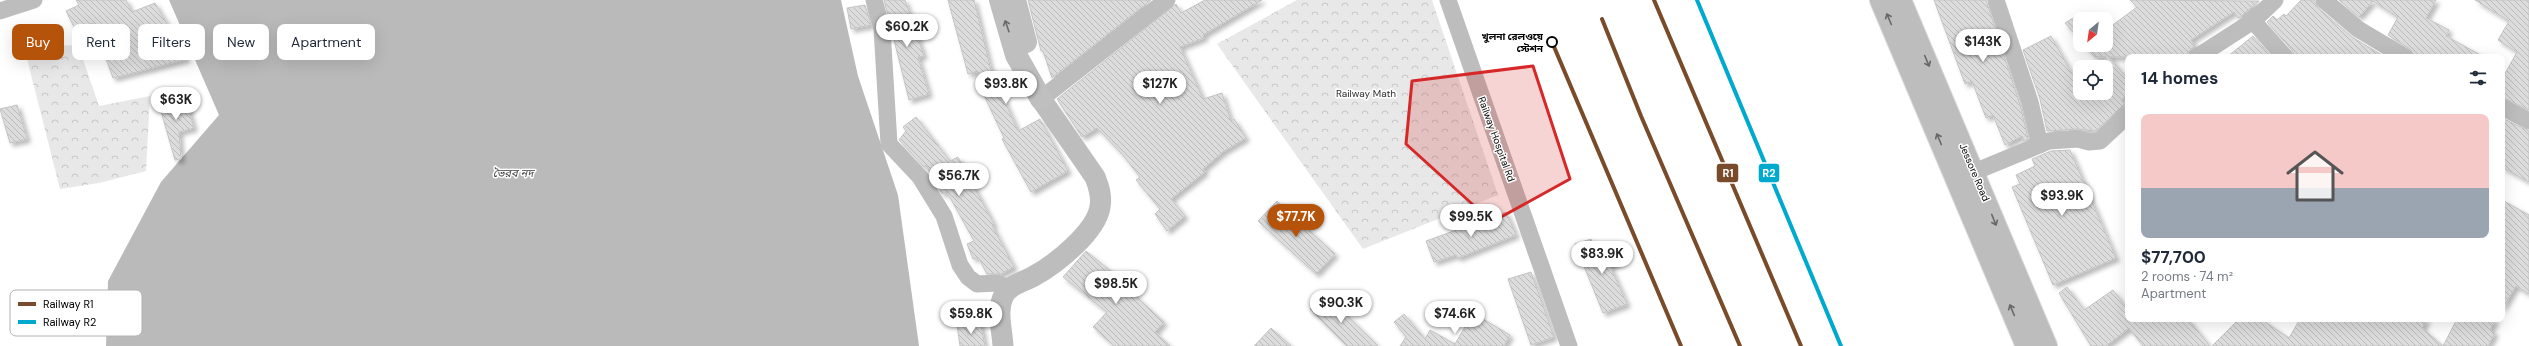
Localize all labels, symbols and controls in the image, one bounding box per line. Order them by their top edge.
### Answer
north arrow [2073,12,2113,52]
map controls [2073,12,2113,100]
pin: $60.2K [874,14,940,48]
one-way arrow [1884,14,1892,26]
text: $60.2K [885,18,929,35]
one-way arrow [1002,21,1010,33]
chip: Buy [12,24,64,60]
chip: Rent [72,24,130,60]
chip: Filters [138,24,205,60]
chip: New [213,24,269,60]
chip: Apartment [277,24,375,60]
pin: $143K [1955,29,2011,63]
place label: খুলনা রেলওয়ে স্টেশন [1482,30,1544,55]
text: $143K [1964,33,2002,50]
marker: খুলনা রেলওয়ে স্টেশন [1546,36,1558,48]
one-way arrow [1924,55,1931,67]
button: locate [2073,60,2113,100]
text: 14 homes [2141,67,2218,89]
icon: filters [2467,67,2489,89]
pin: $93.8K [973,71,1039,105]
pin: $127K [1132,71,1188,105]
text: $93.8K [984,75,1028,92]
text: $127K [1142,75,1178,92]
pin: $63K [152,87,200,121]
park label: Railway Math [1336,87,1396,100]
text: $63K [160,91,192,108]
street label: Railway Hospital Rd [1475,95,1518,183]
one-way arrow [1935,133,1942,145]
icon: home [2279,140,2351,212]
street label: Jessore Road [1956,141,1993,203]
pin: $56.7K [926,163,992,197]
line badge: R1 [1716,163,1739,183]
line badge: R2 [1758,163,1780,183]
water label: ভৈরব নদ [493,166,535,180]
text: R1 [1723,166,1733,180]
text: R2 [1762,166,1776,180]
text: $56.7K [938,167,980,184]
pin: $93.9K [2029,183,2095,217]
text: $93.9K [2040,187,2084,204]
pin: $77.7K [1263,204,1329,238]
pin: $99.5K [1438,204,1504,238]
text: $77.7K [1276,208,1316,225]
text: $99.5K [1449,208,1493,225]
one-way arrow [1991,213,1999,225]
pin: $83.9K [1569,241,1635,275]
text: $83.9K [1580,245,1624,262]
text: $77,700 [2141,246,2206,268]
text: 2 rooms · 74 m² [2141,268,2233,285]
pin: $98.5K [1083,271,1149,305]
text: $98.5K [1094,275,1138,292]
text: Apartment [2141,285,2206,302]
legend [10,290,142,336]
pin: $90.3K [1308,290,1374,324]
text: $90.3K [1319,294,1363,311]
text: Railway R1 [43,297,93,311]
pin: $59.8K [938,301,1004,335]
pin: $74.6K [1422,301,1488,335]
text: $59.8K [949,305,993,322]
text: $74.6K [1434,305,1476,322]
one-way arrow [2007,305,2015,317]
text: Railway R2 [43,315,96,329]

